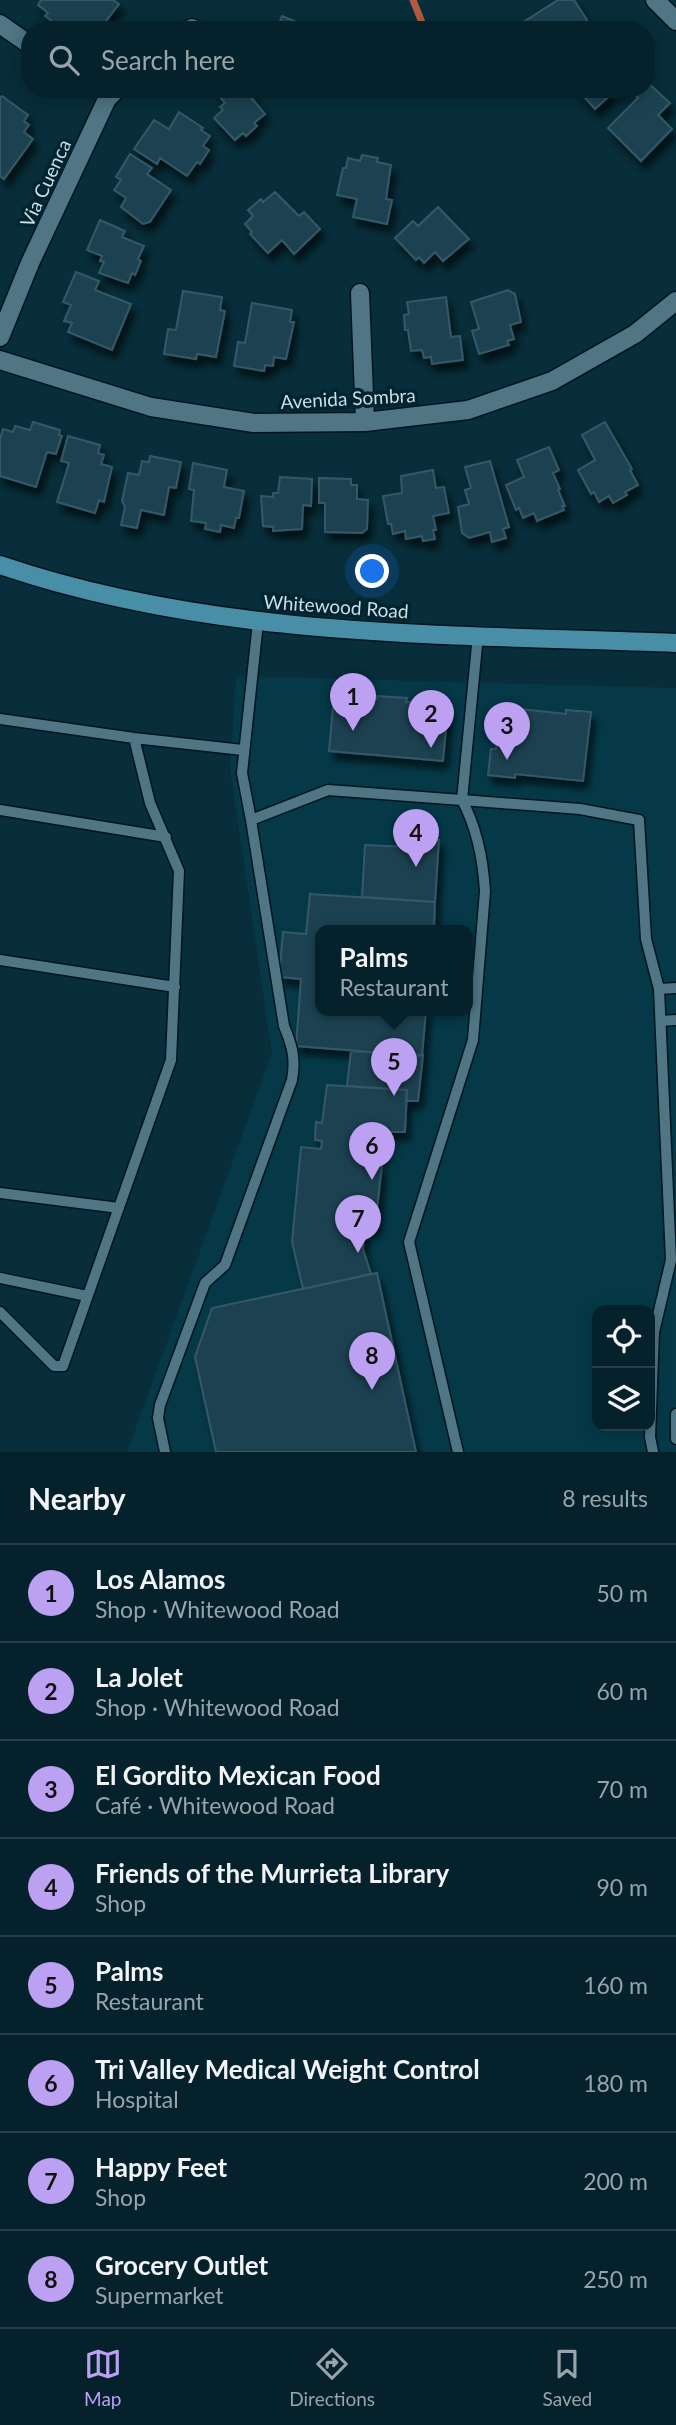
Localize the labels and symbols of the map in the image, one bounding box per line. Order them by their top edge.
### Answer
street label: Via Cuenca [15,136,75,230]
street label: Avenida Sombra [280,383,416,413]
your location [355,554,389,588]
street label: Whitewood Road [263,589,409,623]
pin: 1 [330,673,376,731]
pin: 2 [408,690,454,748]
pin: 3 [484,702,530,760]
pin: 4 [393,809,439,867]
pin: 5 [371,1038,417,1096]
pin: 6 [349,1122,395,1180]
pin: 7 [335,1195,381,1253]
pin: 8 [349,1332,395,1390]

